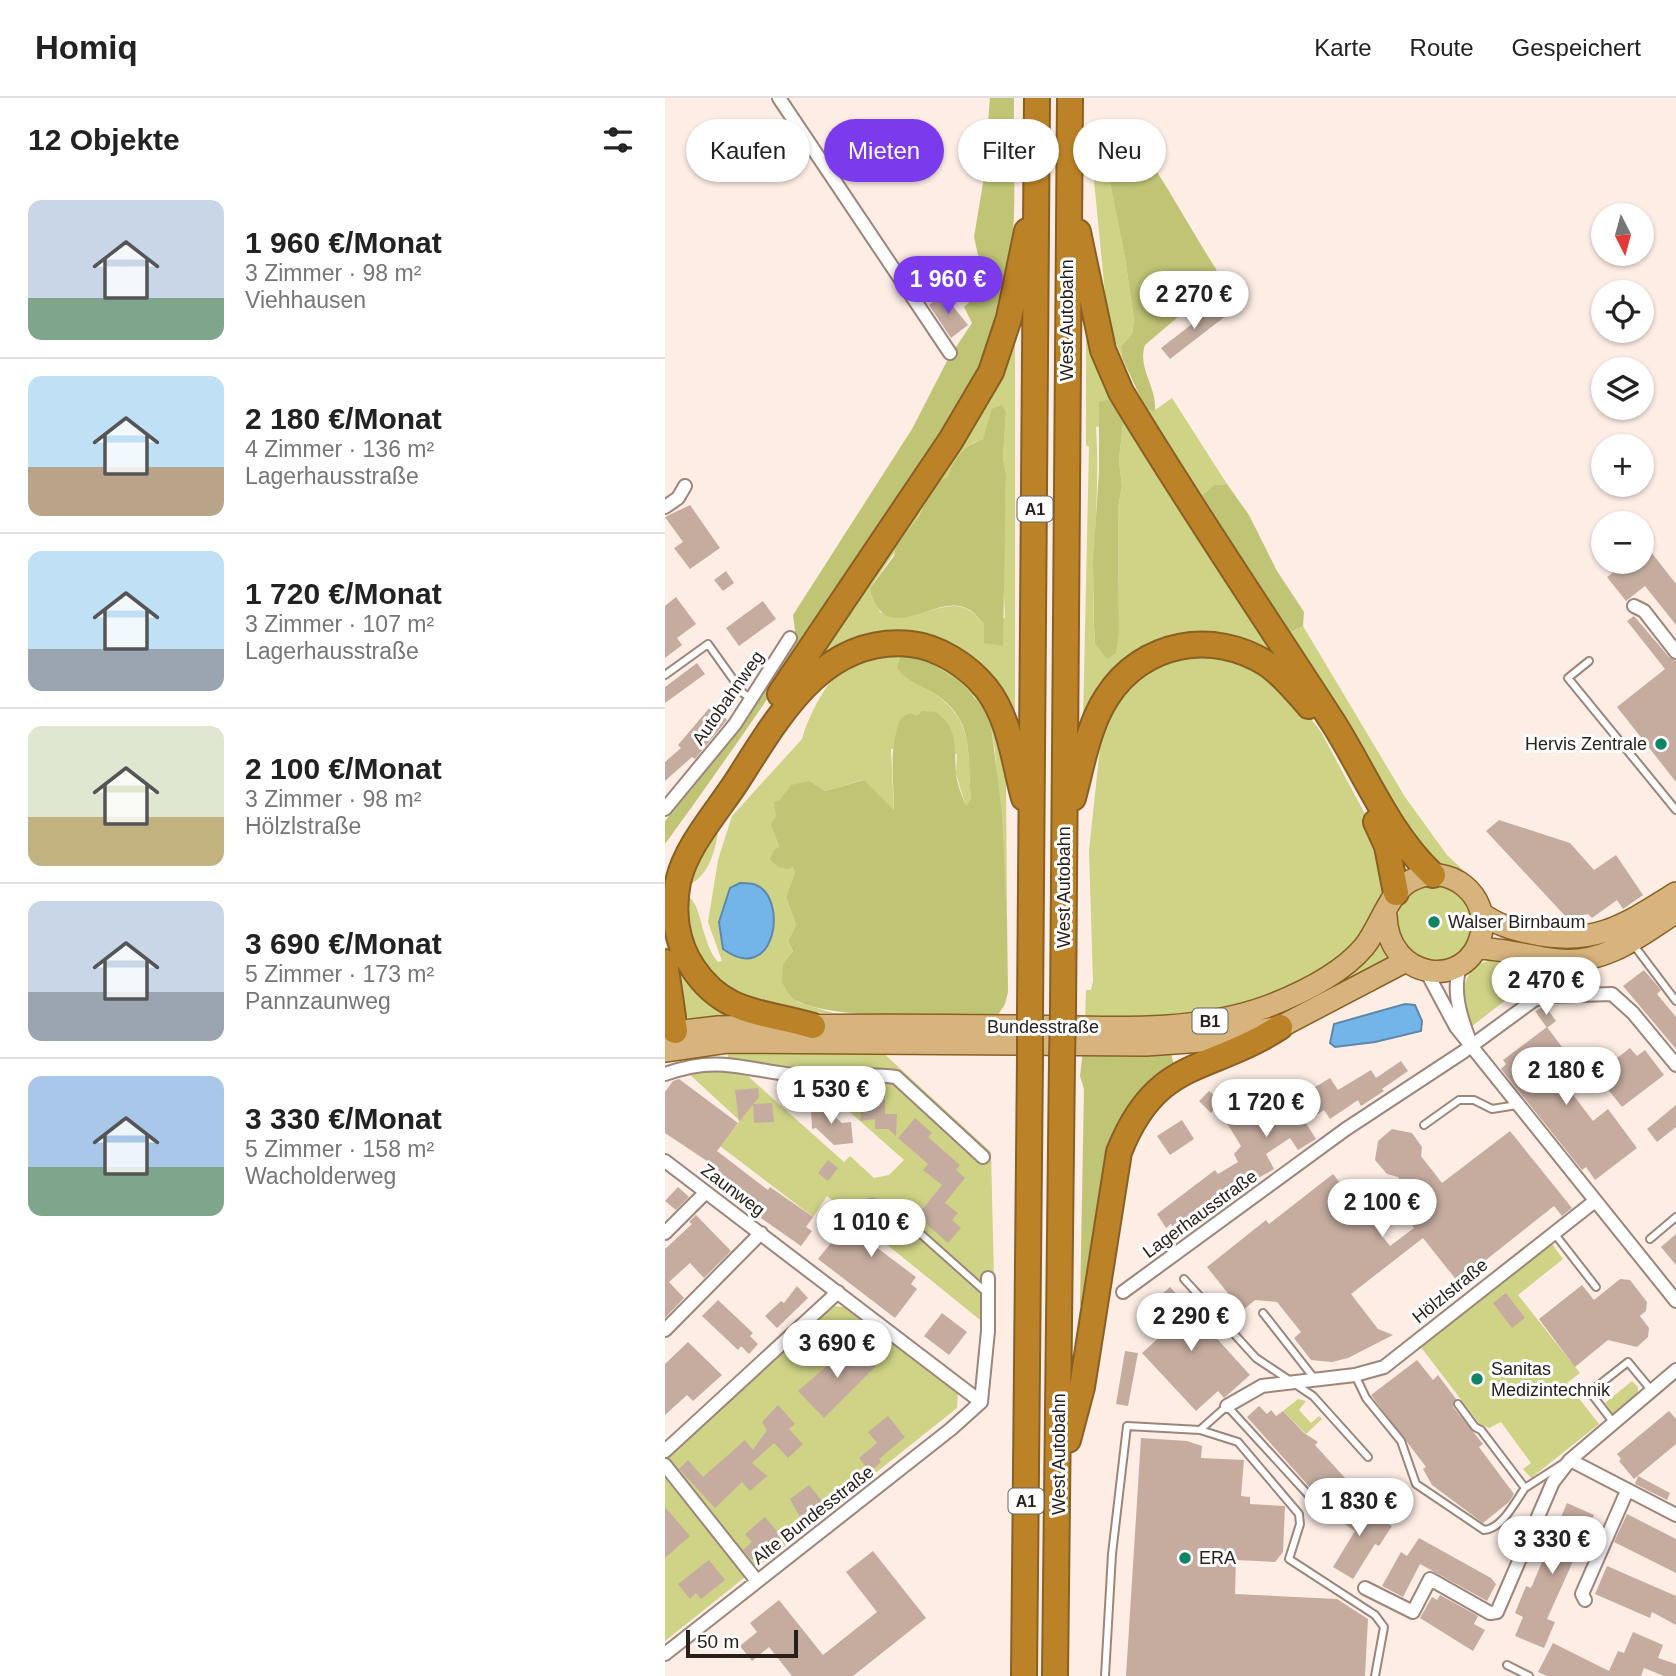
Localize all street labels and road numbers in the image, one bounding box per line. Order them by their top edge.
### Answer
street label: West Autobahn [1057,259,1077,381]
road number: A1 [1017,496,1053,522]
street label: Autobahnweg [688,647,768,749]
street label: West Autobahn [1054,826,1074,948]
road number: B1 [1193,1009,1227,1034]
street label: Bundesstraße [987,1017,1099,1037]
street label: Zaunweg [697,1160,769,1220]
street label: Lagerhausstraße [1139,1166,1261,1262]
street label: Hölzlstraße [1408,1255,1492,1327]
street label: West Autobahn [1049,1393,1069,1515]
street label: Alte Bundesstraße [748,1462,878,1568]
road number: A1 [1009,1488,1043,1513]

